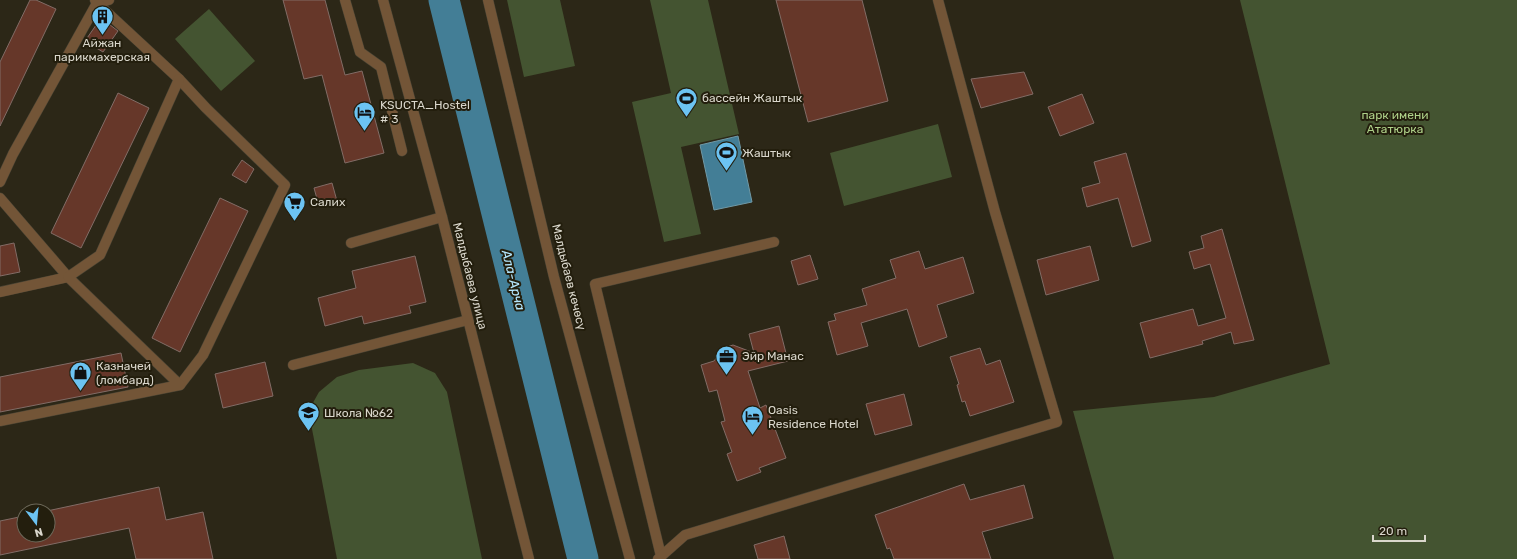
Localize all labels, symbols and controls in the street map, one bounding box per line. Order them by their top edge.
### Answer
building icon: Айжан парикмахерская [89,3,115,36]
place label: Айжан парикмахерская [54,36,150,64]
sports icon: бассейн Жаштык [673,85,699,118]
place label: бассейн Жаштык [702,91,803,105]
place label: KSUCTA_Hostel # 3 [380,98,470,126]
hotel icon: KSUCTA_Hostel # 3 [352,99,378,132]
park label: парк имени Ататюрка [1361,108,1429,136]
sports icon: Жаштык [713,140,739,173]
place label: Жаштык [742,146,792,160]
supermarket icon: Салих [281,189,307,222]
place label: Салих [310,195,346,209]
street label: Малдыбаева улица [450,221,490,331]
street label: Малдыбаев көчөсү [549,223,589,332]
water label: Ала-Арча [499,247,528,312]
office icon: Эйр Манас [714,343,740,376]
place label: Эйр Манас [742,349,804,363]
place label: Казначей (ломбард) [96,359,154,387]
shop icon: Казначей (ломбард) [68,360,94,393]
school or university icon: Школа №62 [296,400,322,433]
place label: Oasis Residence Hotel [768,403,859,431]
hotel icon: Oasis Residence Hotel [740,404,766,437]
place label: Школа №62 [324,406,393,420]
north arrow [16,503,56,543]
scale bar [1373,517,1425,543]
text: 20 m [1379,524,1407,538]
text: N [33,525,44,539]

